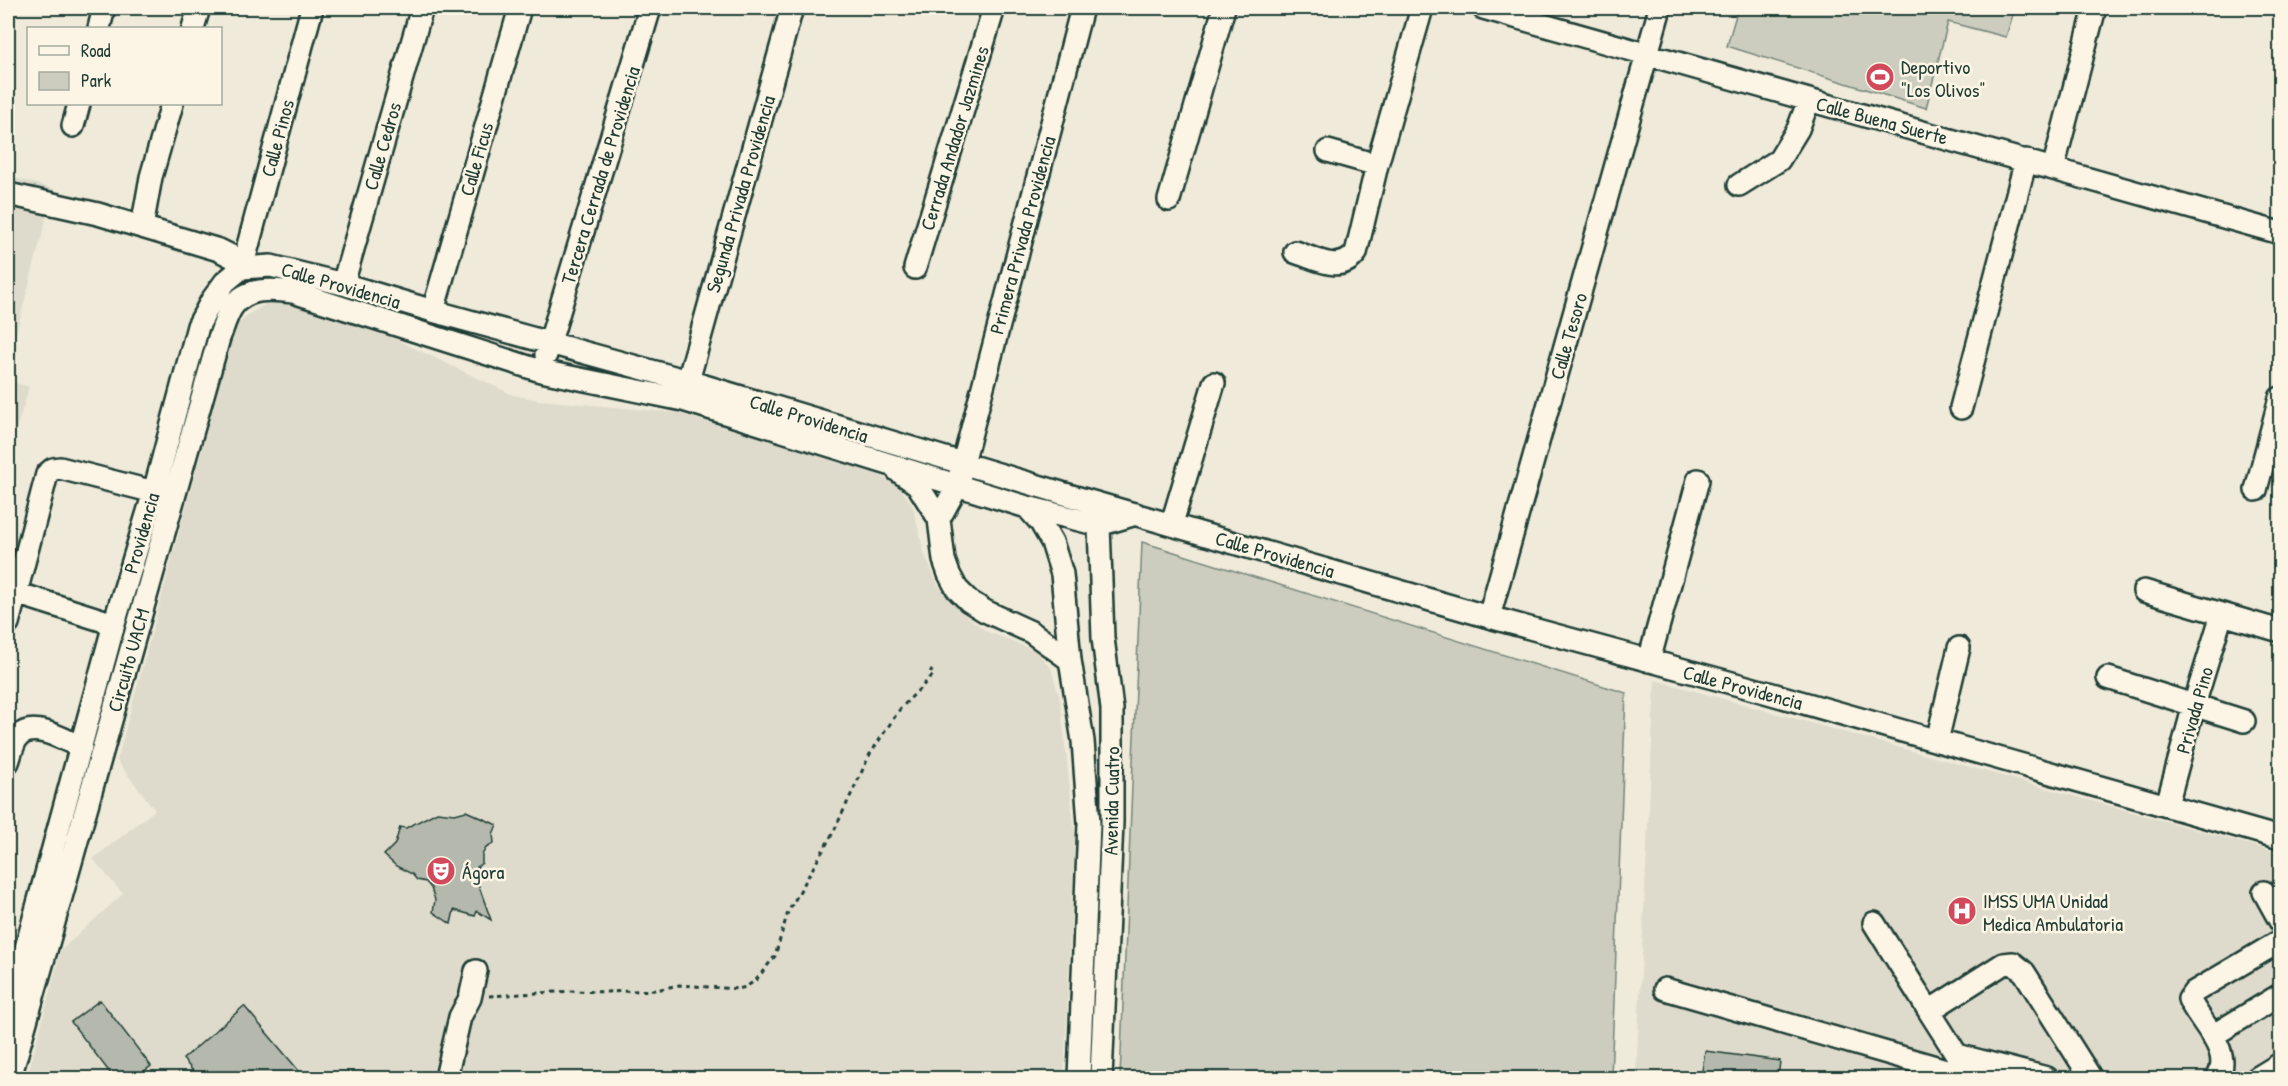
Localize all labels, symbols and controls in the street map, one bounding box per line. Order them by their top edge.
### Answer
legend [27,27,222,105]
text: Road [81,38,111,63]
street label: Cerrada Andador Jazmines [913,42,995,234]
place label: Deportivo "Los Olivos" [1901,53,1986,103]
sports icon: Deportivo "Los Olivos" [1864,61,1896,93]
street label: Tercera Cerrada de Providencia [554,63,646,287]
text: Park [81,68,112,93]
street label: Calle Buena Suerte [1813,89,1951,151]
street label: Segunda Privada Providencia [699,92,781,296]
street label: Calle Pinos [254,96,300,180]
street label: Calle Cedros [357,99,407,193]
street label: Calle Ficus [453,119,499,199]
street label: Primera Privada Providencia [983,133,1061,337]
street label: Calle Providencia [278,255,404,315]
street label: Calle Tesoro [1543,290,1593,382]
street label: Calle Providencia [746,387,872,449]
street label: Providencia [117,489,165,576]
street label: Calle Providencia [1212,524,1338,584]
street label: Circuito UACM [100,605,156,715]
street label: Calle Providencia [1680,658,1806,716]
street label: Privada Pino [2169,663,2219,757]
street label: Avenida Cuatro [1097,746,1125,856]
theatre icon: Ágora [425,855,457,887]
place label: Ágora [462,858,504,885]
place label: IMSS UMA Unidad Medica Ambulatoria [1983,887,2123,937]
hospital icon: IMSS UMA Unidad Medica Ambulatoria [1946,895,1978,927]

